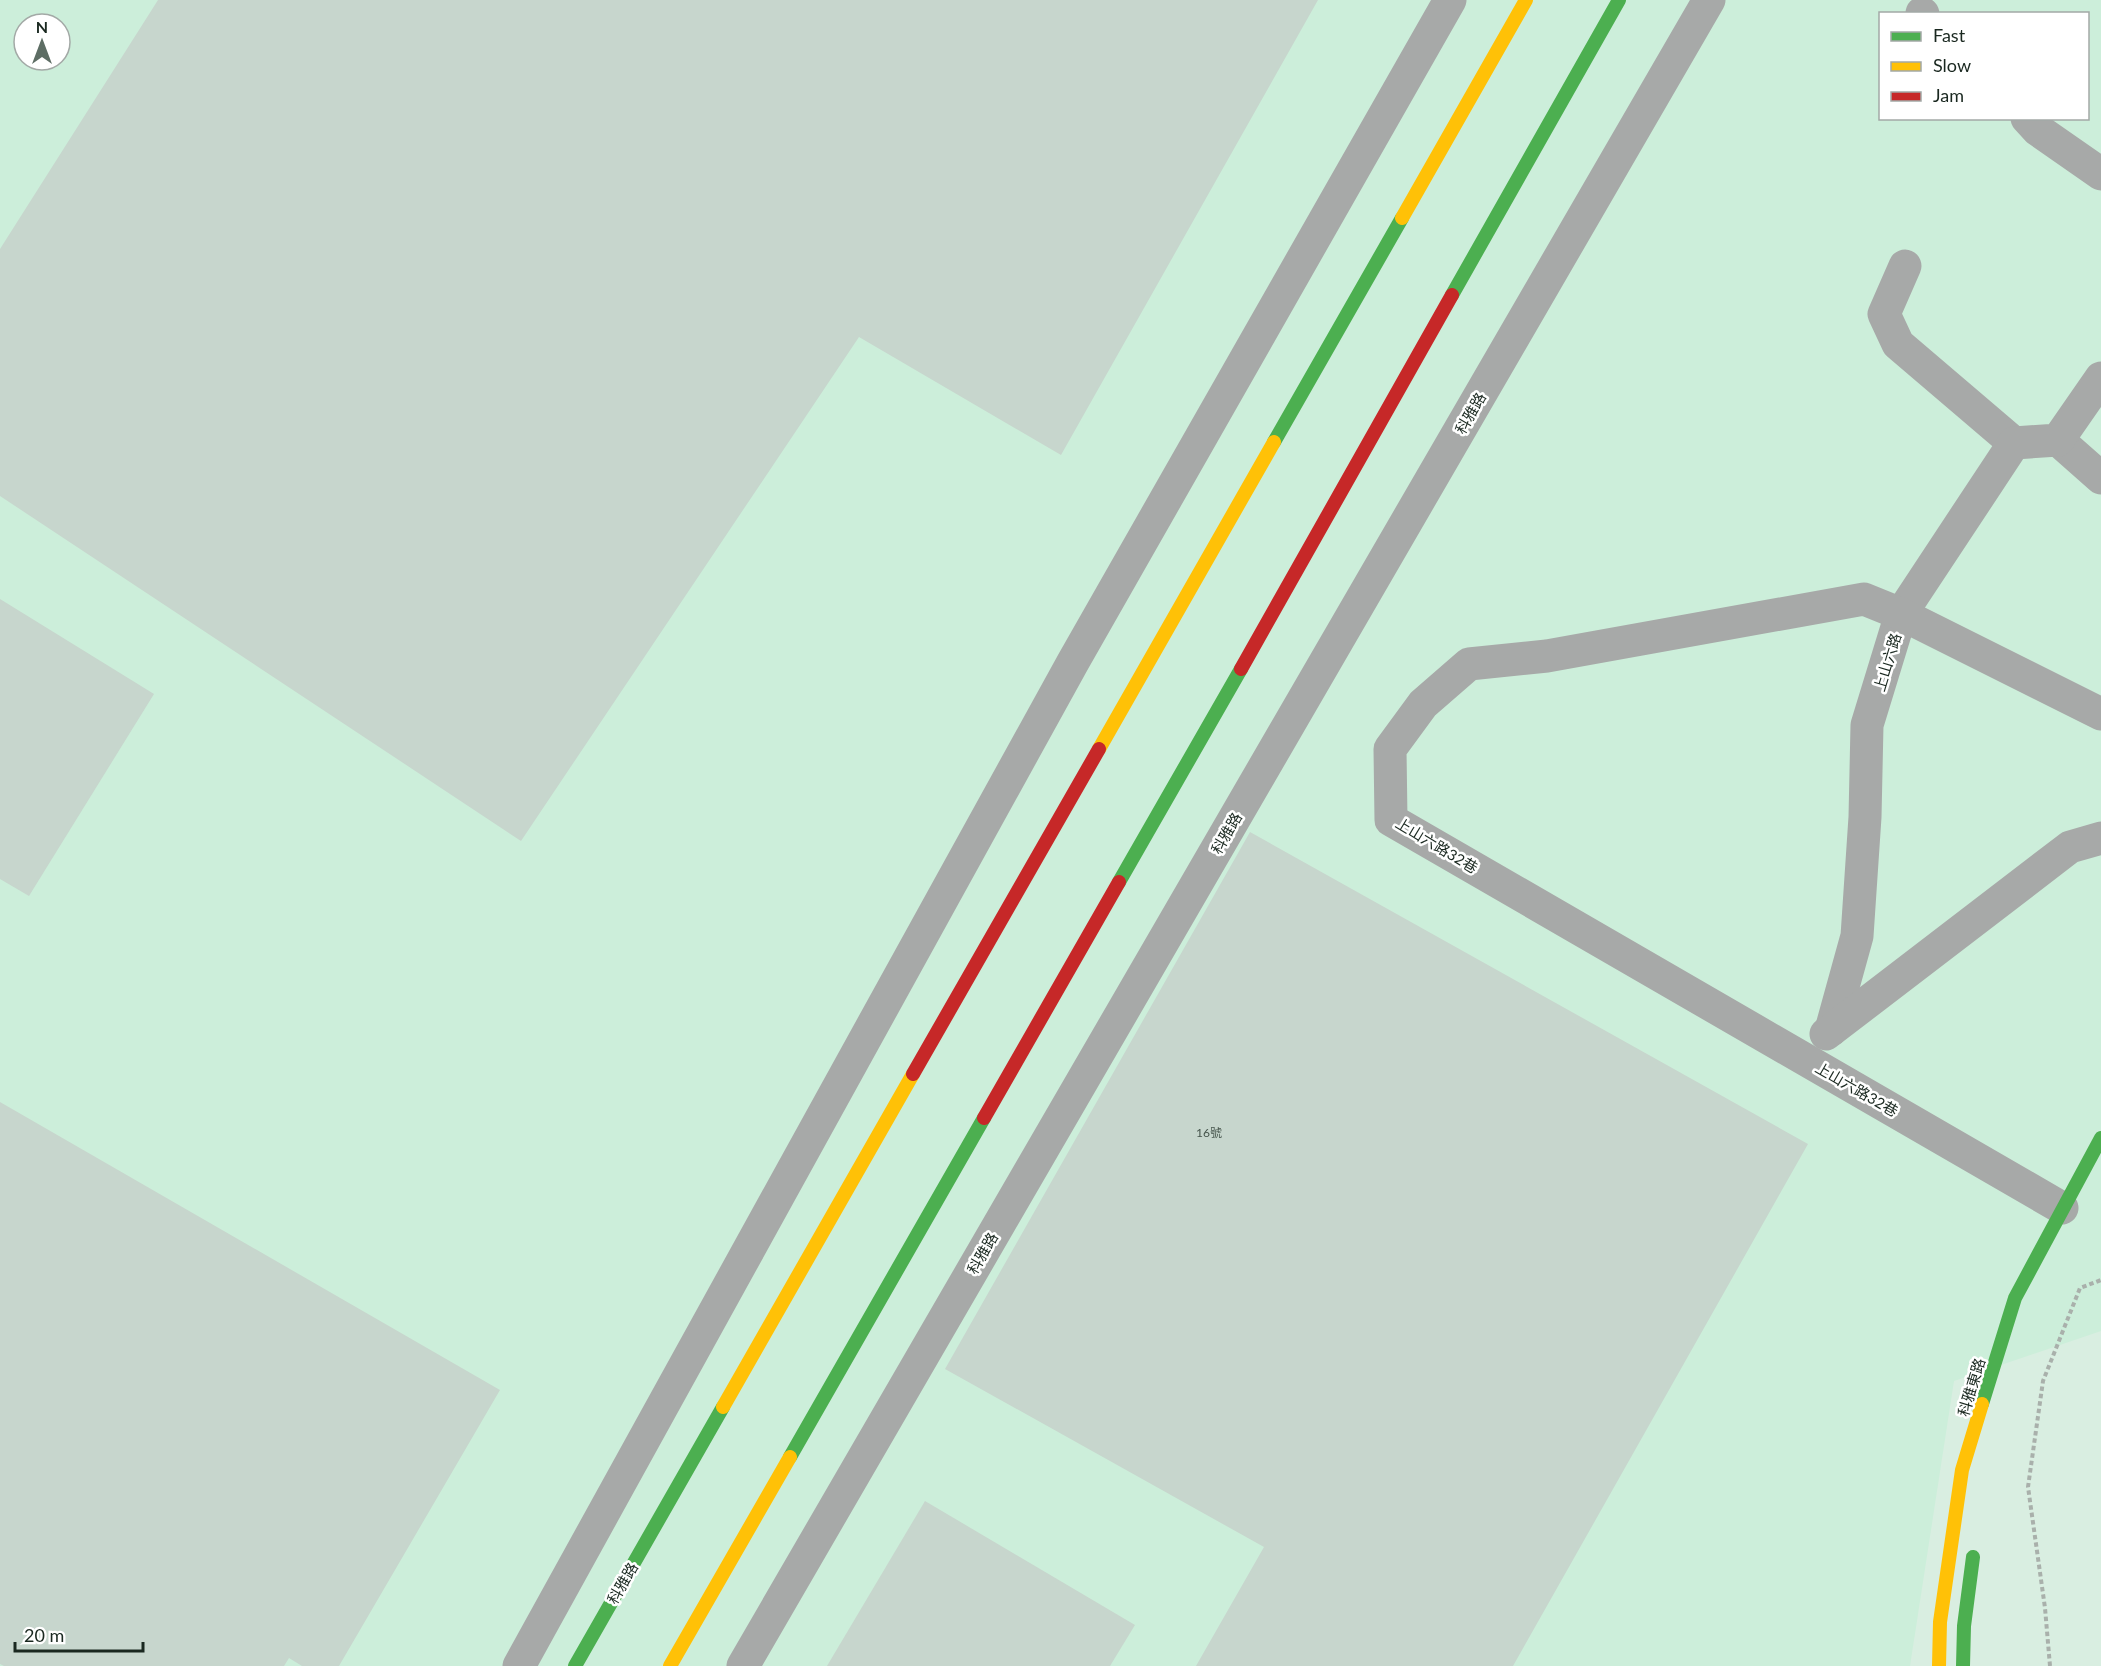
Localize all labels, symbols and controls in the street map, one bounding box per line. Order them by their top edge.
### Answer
north arrow [12,12,72,72]
legend [1879,12,2089,120]
text: N [36,17,48,36]
text: Fast [1933,24,1966,46]
text: Slow [1933,54,1971,76]
text: Jam [1933,84,1964,106]
street label: 科雅路 [1451,389,1489,437]
street label: 上山六路 [1870,631,1904,693]
street label: 科雅路 [1207,809,1245,857]
street label: 上山六路32巷 [1393,813,1481,877]
street label: 上山六路32巷 [1812,1058,1902,1120]
house number: 16號 [1196,1125,1222,1140]
street label: 科雅路 [963,1229,1001,1277]
street label: 科雅東路 [1954,1356,1988,1418]
street label: 科雅路 [603,1559,641,1607]
scale bar [15,1615,142,1653]
text: 20 m [24,1624,64,1646]

